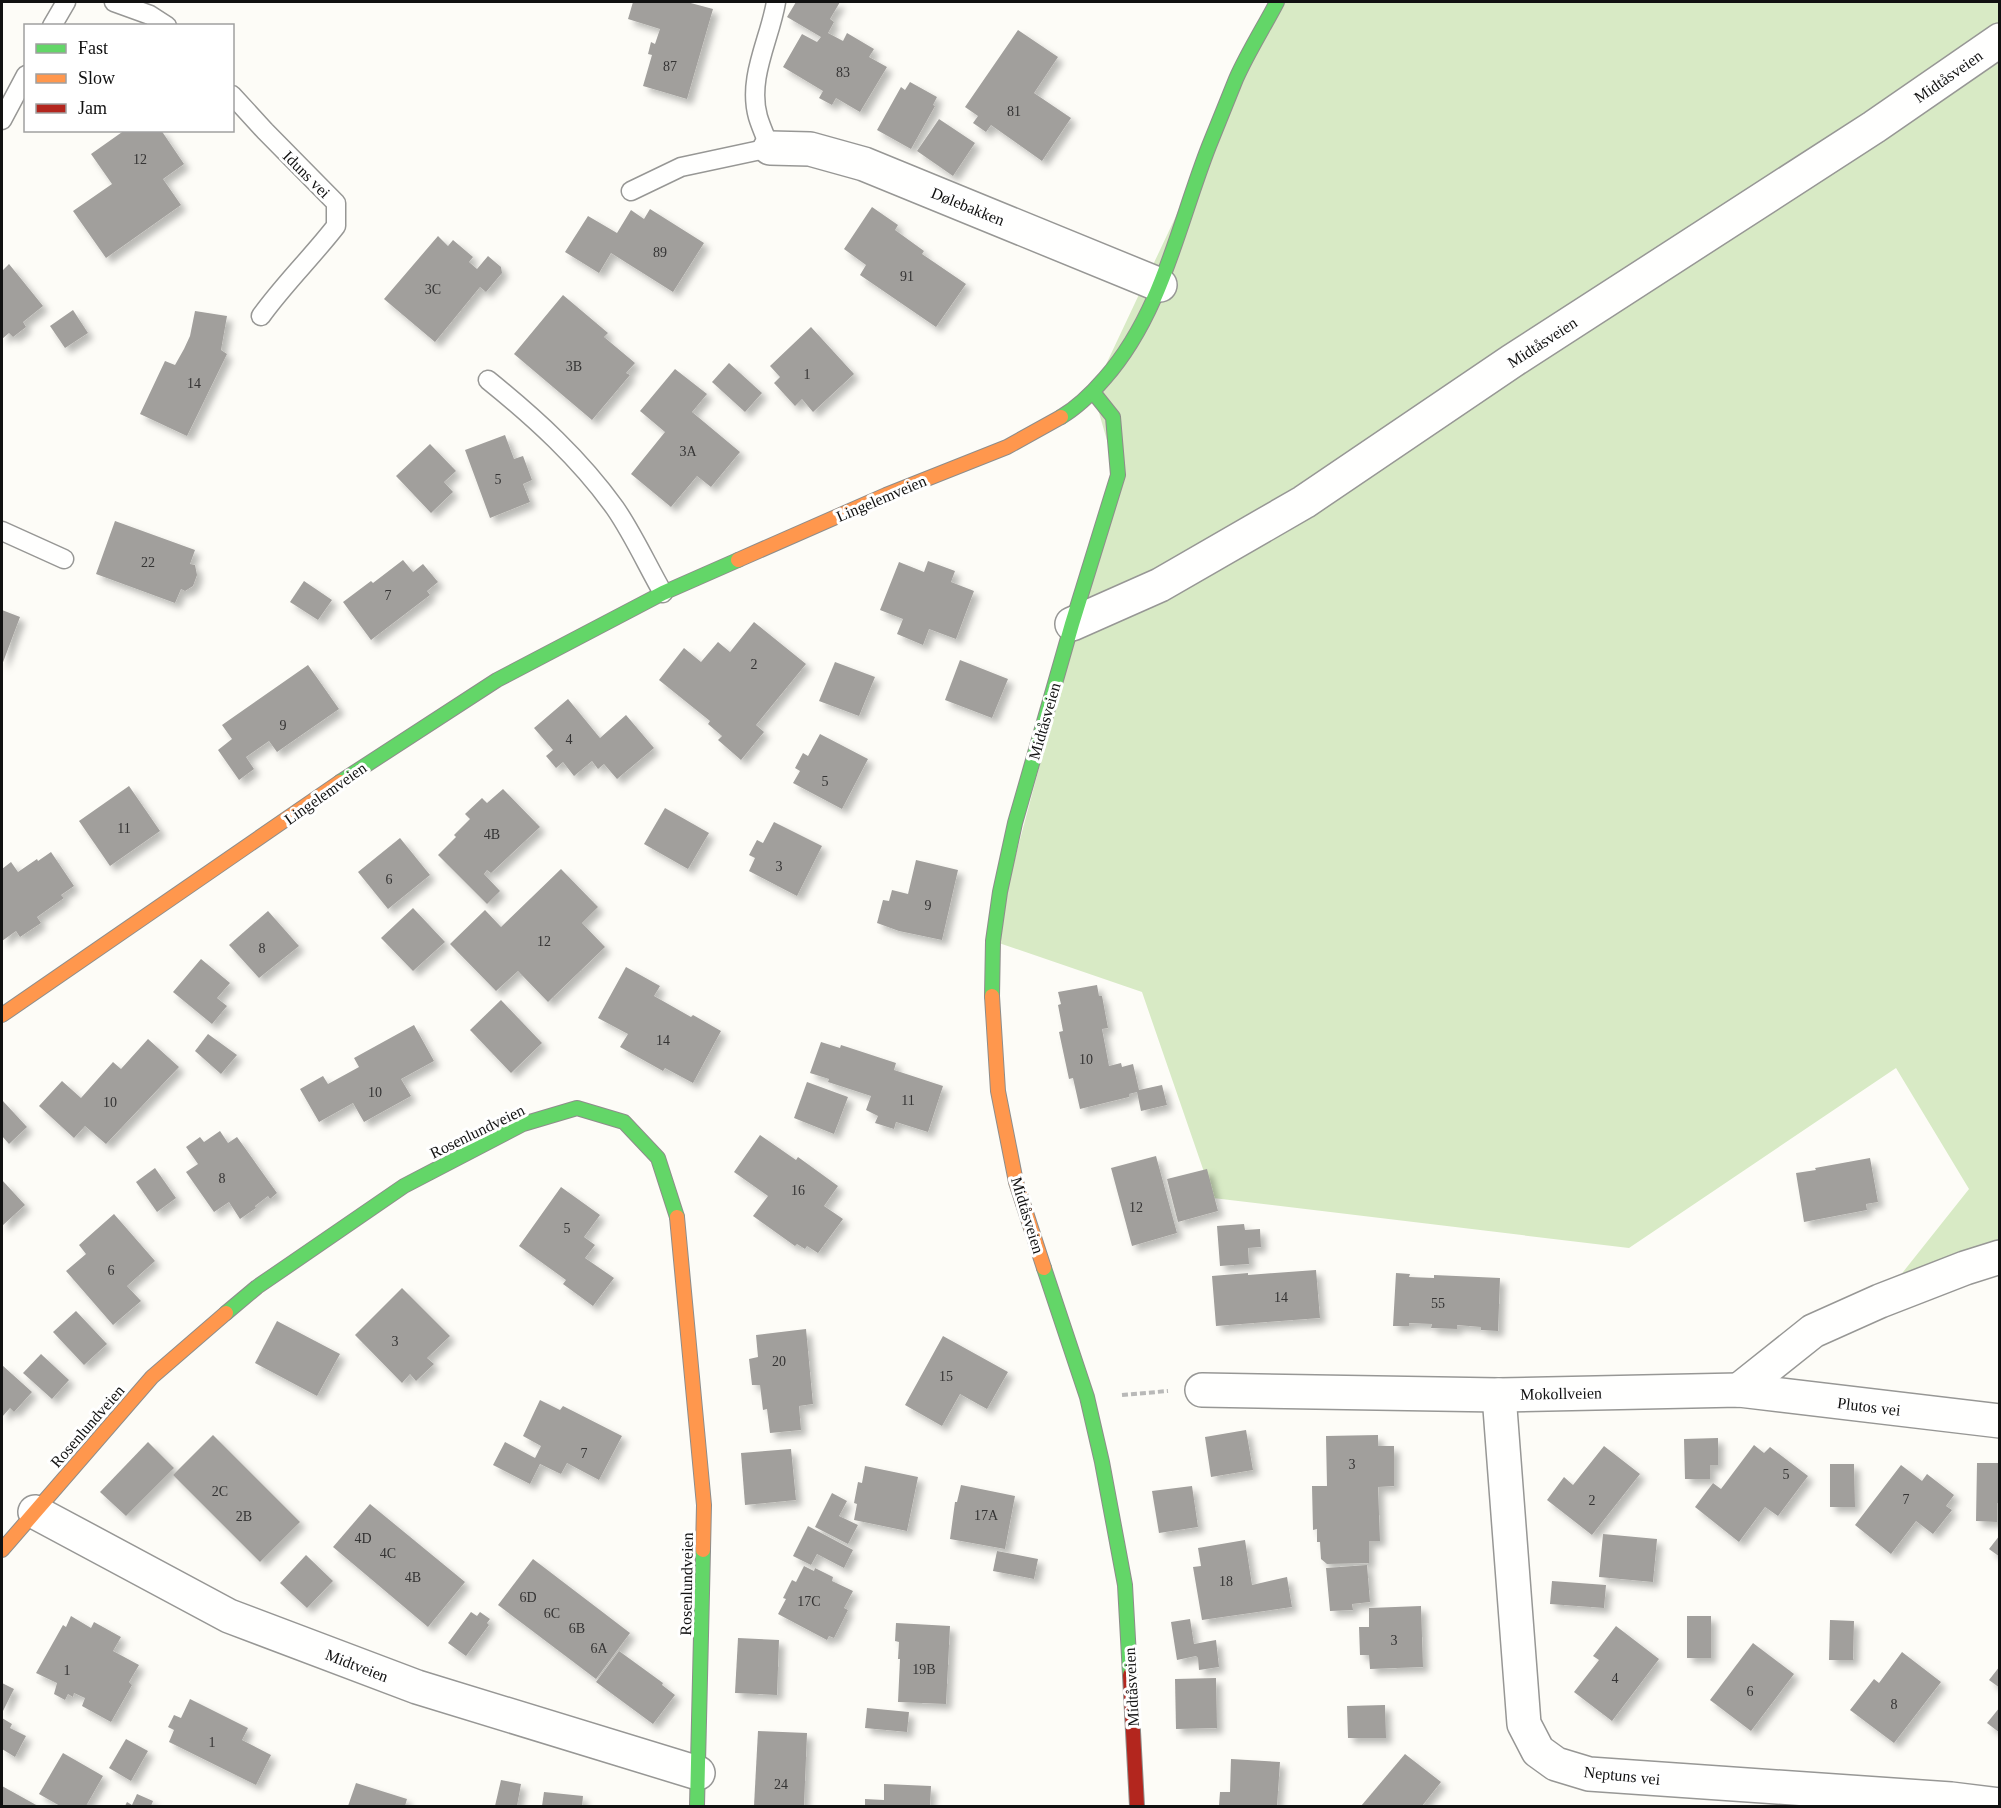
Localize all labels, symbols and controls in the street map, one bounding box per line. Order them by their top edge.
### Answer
legend [24,24,234,132]
text: Fast [78,38,108,58]
street label: Midtåsveien [1911,47,1986,106]
house number: 87 [663,59,677,74]
house number: 83 [836,65,850,80]
text: Slow [78,68,115,88]
text: Jam [78,98,107,118]
house number: 81 [1007,104,1021,119]
street label: Iduns vei [280,147,334,202]
house number: 12 [133,152,147,167]
street label: Dølebakken [929,184,1007,229]
house number: 89 [653,245,667,260]
house number: 91 [900,269,914,284]
house number: 3C [425,282,441,297]
street label: Midtåsveien [1504,314,1580,371]
house number: 3B [566,359,582,374]
house number: 1 [804,367,811,382]
house number: 14 [187,376,201,391]
house number: 3A [679,444,697,459]
house number: 5 [495,472,502,487]
street label: Lingelemveien [834,472,929,526]
house number: 22 [141,555,155,570]
house number: 7 [385,588,392,603]
house number: 2 [751,657,758,672]
street label: Midtåsveien [1025,681,1064,761]
house number: 9 [280,718,287,733]
house number: 4 [566,732,573,747]
street label: Lingelemveien [281,759,370,829]
house number: 5 [822,774,829,789]
house number: 11 [117,821,131,836]
house number: 4B [484,827,500,842]
house number: 3 [776,859,783,874]
house number: 6 [386,872,393,887]
house number: 9 [925,898,932,913]
house number: 12 [537,934,551,949]
house number: 8 [259,941,266,956]
house number: 14 [656,1033,670,1048]
house number: 10 [1079,1052,1093,1067]
house number: 10 [368,1085,382,1100]
house number: 11 [901,1093,915,1108]
house number: 10 [103,1095,117,1110]
street label: Rosenlundveien [427,1101,527,1162]
house number: 8 [219,1171,226,1186]
street label: Midtåsveien [1008,1175,1047,1255]
house number: 16 [791,1183,805,1198]
house number: 12 [1129,1200,1143,1215]
house number: 5 [564,1221,571,1236]
house number: 6 [108,1263,115,1278]
house number: 14 [1274,1290,1288,1305]
house number: 55 [1431,1296,1445,1311]
house number: 3 [392,1334,399,1349]
house number: 20 [772,1354,786,1369]
house number: 15 [939,1369,953,1384]
street label: Rosenlundveien [47,1382,128,1471]
street label: Mokollveien [1520,1384,1602,1403]
street label: Plutos vei [1836,1394,1902,1419]
house number: 7 [581,1446,588,1461]
house number: 3 [1349,1457,1356,1472]
house number: 5 [1783,1467,1790,1482]
house number: 2C [212,1484,228,1499]
house number: 7 [1903,1492,1910,1507]
house number: 2 [1589,1493,1596,1508]
house number: 17A [974,1508,999,1523]
house number: 2B [236,1509,252,1524]
house number: 4D [354,1531,372,1546]
street label: Rosenlundveien [677,1532,696,1636]
house number: 4C [380,1546,396,1561]
house number: 4B [405,1570,421,1585]
house number: 18 [1219,1574,1233,1589]
house number: 6D [519,1590,537,1605]
house number: 17C [797,1594,821,1609]
house number: 6C [544,1606,560,1621]
house number: 6B [569,1621,585,1636]
house number: 3 [1391,1633,1398,1648]
house number: 6A [590,1641,608,1656]
street label: Midtveien [323,1646,391,1685]
street label: Midtåsveien [1121,1647,1142,1727]
house number: 19B [912,1662,936,1677]
house number: 1 [64,1663,71,1678]
house number: 4 [1612,1671,1619,1686]
house number: 6 [1747,1684,1754,1699]
house number: 8 [1891,1697,1898,1712]
house number: 1 [209,1735,216,1750]
street label: Neptuns vei [1583,1763,1662,1789]
house number: 24 [774,1777,788,1792]

